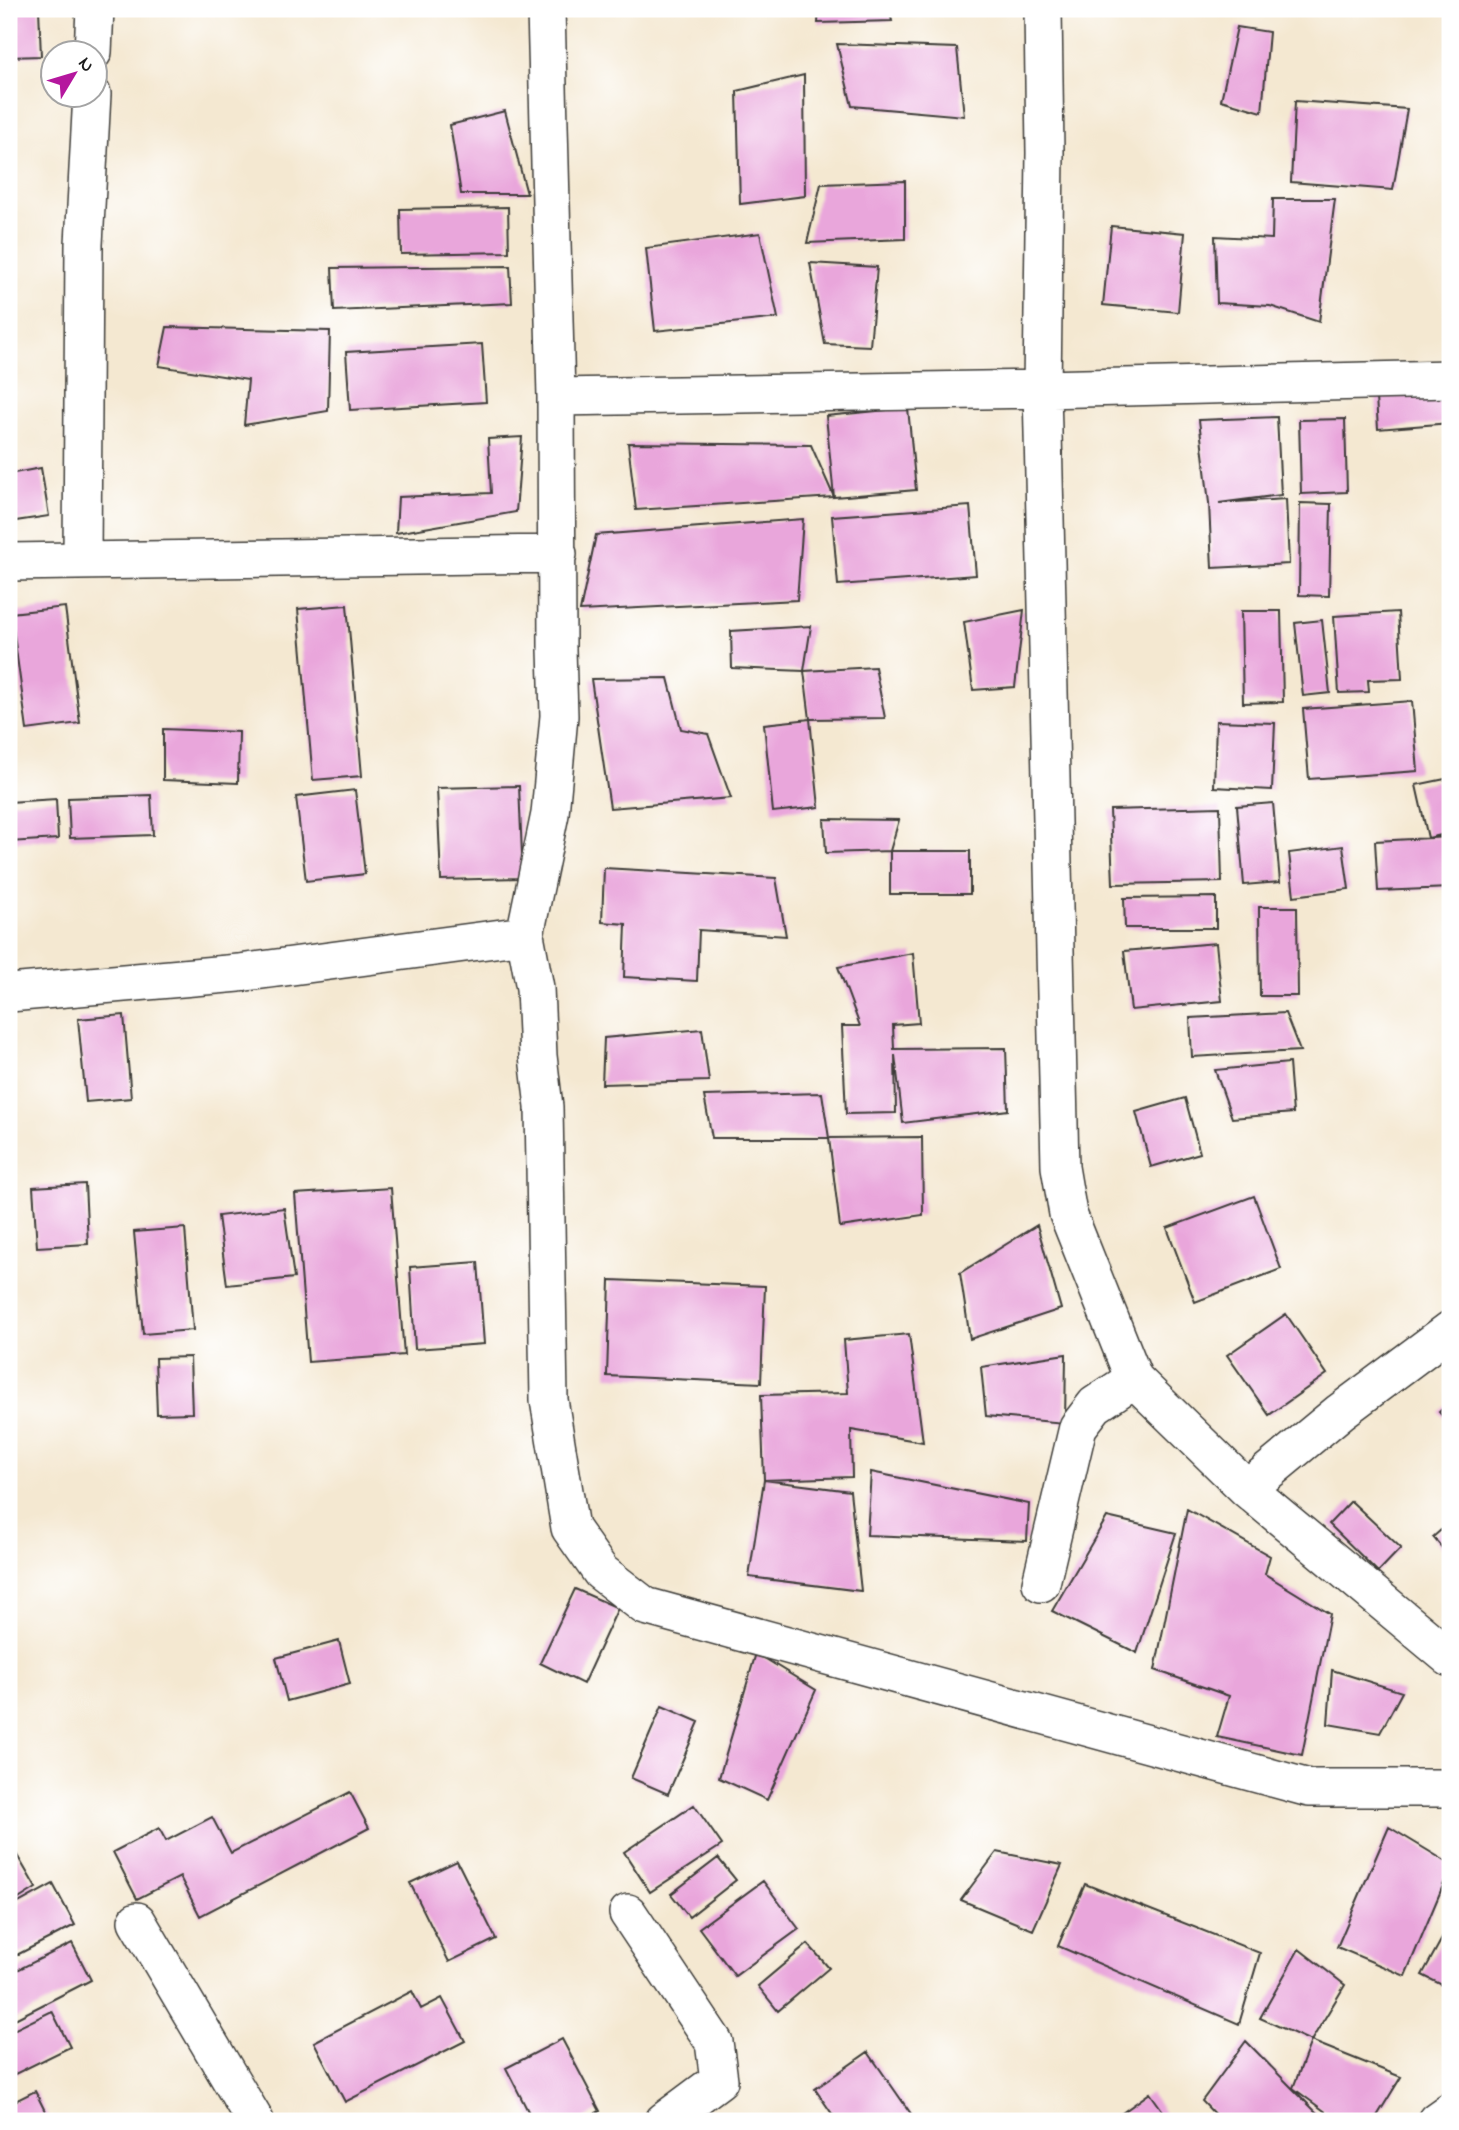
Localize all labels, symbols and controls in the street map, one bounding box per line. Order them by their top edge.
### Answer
north arrow [38,38,108,108]
text: N [71,52,100,79]

